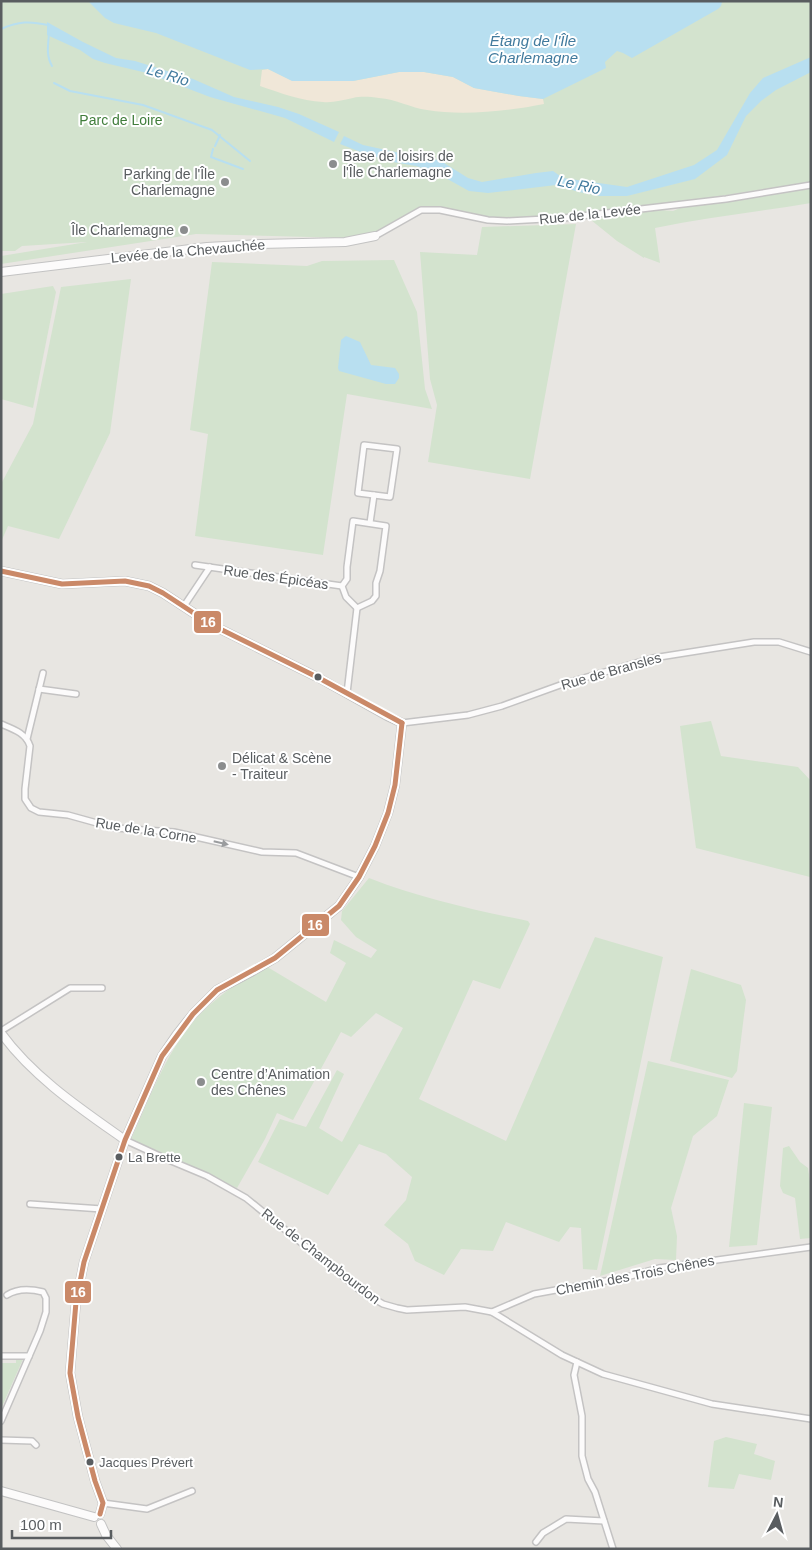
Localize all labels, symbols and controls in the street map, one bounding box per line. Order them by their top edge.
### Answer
water label: Étang de l'Île Charlemagne [488,32,578,66]
water label: Le Rio [145,60,191,89]
park label: Parc de Loire [79,112,163,128]
place label: Base de loisirs de l'Île Charlemagne [343,148,454,180]
marker: Base de loisirs de l'Île Charlemagne [327,158,339,170]
place label: Parking de l'Île Charlemagne [124,166,215,198]
water label: Le Rio [556,172,602,197]
marker: Parking de l'Île Charlemagne [219,176,231,188]
street label: Rue de la Levée [538,201,642,227]
place label: Île Charlemagne [70,222,174,238]
marker: Île Charlemagne [178,224,190,236]
street label: Levée de la Chevauchée [110,236,266,266]
street label: Rue des Épicéas [222,562,330,592]
line badge: 16 [193,610,222,634]
text: 16 [200,614,216,630]
street label: Rue de Bransles [559,649,663,693]
unlabelled marker [313,672,323,682]
place label: Délicat & Scène - Traiteur [232,750,332,782]
marker: Délicat & Scène - Traiteur [216,760,228,772]
street label: Rue de la Corne [94,814,198,846]
one-way arrow [213,839,229,847]
line badge: 16 [301,913,330,937]
text: 16 [307,917,323,933]
place label: Centre d’Animation des Chênes [211,1066,330,1098]
marker: Centre d’Animation des Chênes [195,1076,207,1088]
place label: La Brette [128,1150,181,1165]
marker: La Brette [114,1152,124,1162]
street label: Rue de Champbourdon [259,1205,383,1307]
street label: Chemin des Trois Chênes [554,1252,716,1298]
line badge: 16 [64,1280,92,1304]
text: 16 [70,1284,86,1300]
place label: Jacques Prévert [99,1455,193,1470]
marker: Jacques Prévert [85,1457,95,1467]
north arrow [752,1490,802,1540]
text: N [772,1494,784,1511]
scale bar [12,1508,111,1540]
text: 100 m [20,1516,62,1533]

